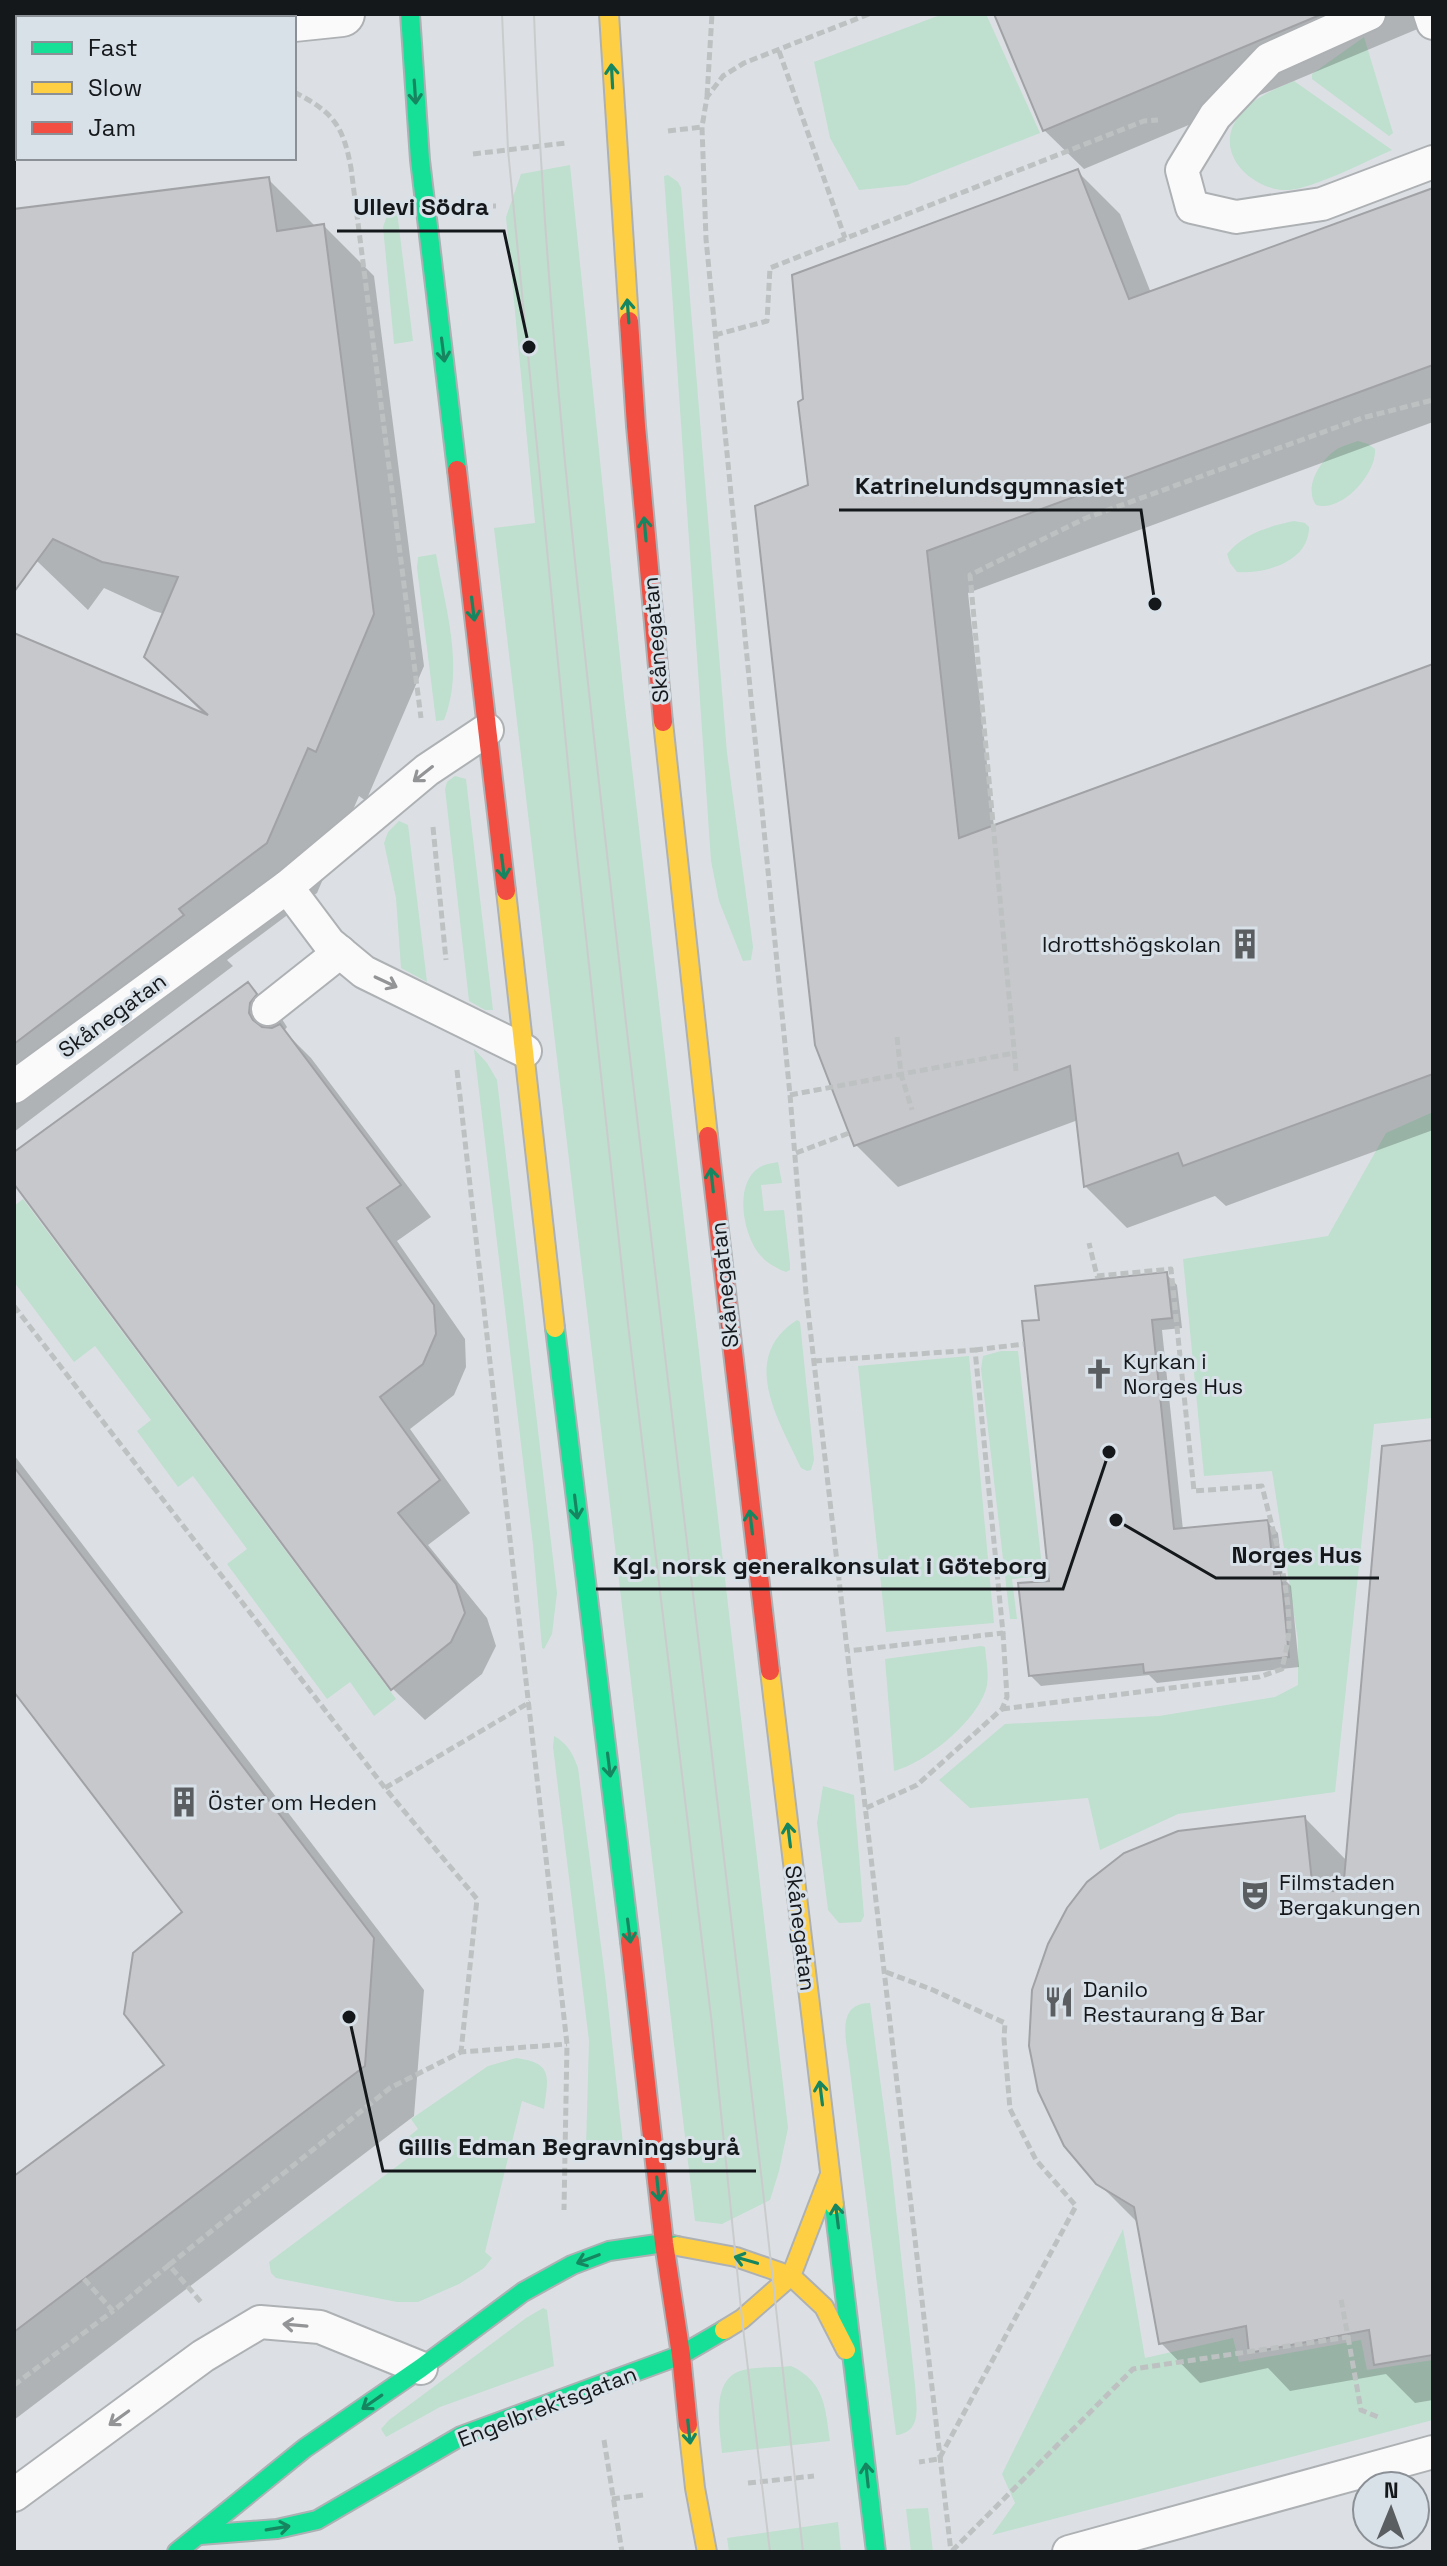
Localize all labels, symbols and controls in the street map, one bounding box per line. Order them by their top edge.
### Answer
legend [16,16,296,160]
text: Fast [88,32,138,63]
one-way arrow [605,63,620,90]
text: Slow [88,72,142,103]
one-way arrow [408,78,423,105]
text: Jam [88,112,136,143]
callout: Ullevi Södra [337,183,504,231]
text: Ullevi Södra [353,191,489,222]
one-way arrow [620,298,635,325]
one-way arrow [435,336,450,363]
callout: Katrinelundsgymnasiet [839,462,1141,510]
text: Katrinelundsgymnasiet [855,470,1125,501]
one-way arrow [638,516,653,543]
street label: Skånegatan [636,576,674,704]
one-way arrow [466,595,481,621]
one-way arrow [413,765,434,783]
one-way arrow [496,853,511,880]
building icon: Idrottshögskolan [1228,927,1262,961]
place label: Idrottshögskolan [1042,930,1221,958]
street label: Skånegatan [53,966,171,1064]
one-way arrow [373,975,397,990]
one-way arrow [705,1167,720,1194]
street label: Skånegatan [703,1221,745,1349]
place label: Kyrkan i Norges Hus [1123,1347,1243,1400]
church icon: Kyrkan i Norges Hus [1082,1357,1116,1391]
one-way arrow [568,1493,583,1520]
one-way arrow [744,1509,759,1536]
callout: Norges Hus [1216,1530,1379,1578]
text: Norges Hus [1232,1539,1362,1570]
callout: Kgl. norsk generalkonsulat i Göteborg [596,1541,1063,1589]
text: Kgl. norsk generalkonsulat i Göteborg [613,1550,1047,1581]
one-way arrow [602,1752,617,1777]
building icon: Öster om Heden [167,1785,201,1819]
place label: Öster om Heden [208,1788,377,1816]
one-way arrow [781,1823,796,1849]
street label: Skånegatan [779,1864,823,1992]
place label: Filmstaden Bergakungen [1279,1868,1421,1921]
theatre icon: Filmstaden Bergakungen [1238,1878,1272,1912]
one-way arrow [622,1918,637,1943]
place label: Danilo Restaurang & Bar [1083,1975,1265,2028]
restaurant icon: Danilo Restaurang & Bar [1042,1985,1076,2019]
one-way arrow [814,2081,829,2107]
callout: Gillis Edman Begravningsbyrå [383,2123,756,2171]
text: Gillis Edman Begravningsbyrå [398,2131,740,2162]
one-way arrow [651,2175,666,2202]
one-way arrow [829,2203,844,2230]
one-way arrow [734,2252,759,2266]
one-way arrow [576,2253,601,2267]
one-way arrow [282,2317,309,2332]
street label: Engelbrektsgatan [454,2359,640,2453]
one-way arrow [361,2394,383,2410]
one-way arrow [108,2410,130,2426]
one-way arrow [682,2418,697,2445]
one-way arrow [860,2462,875,2488]
north arrow [1351,2470,1431,2550]
text: N [1384,2476,1399,2504]
one-way arrow [265,2520,290,2535]

